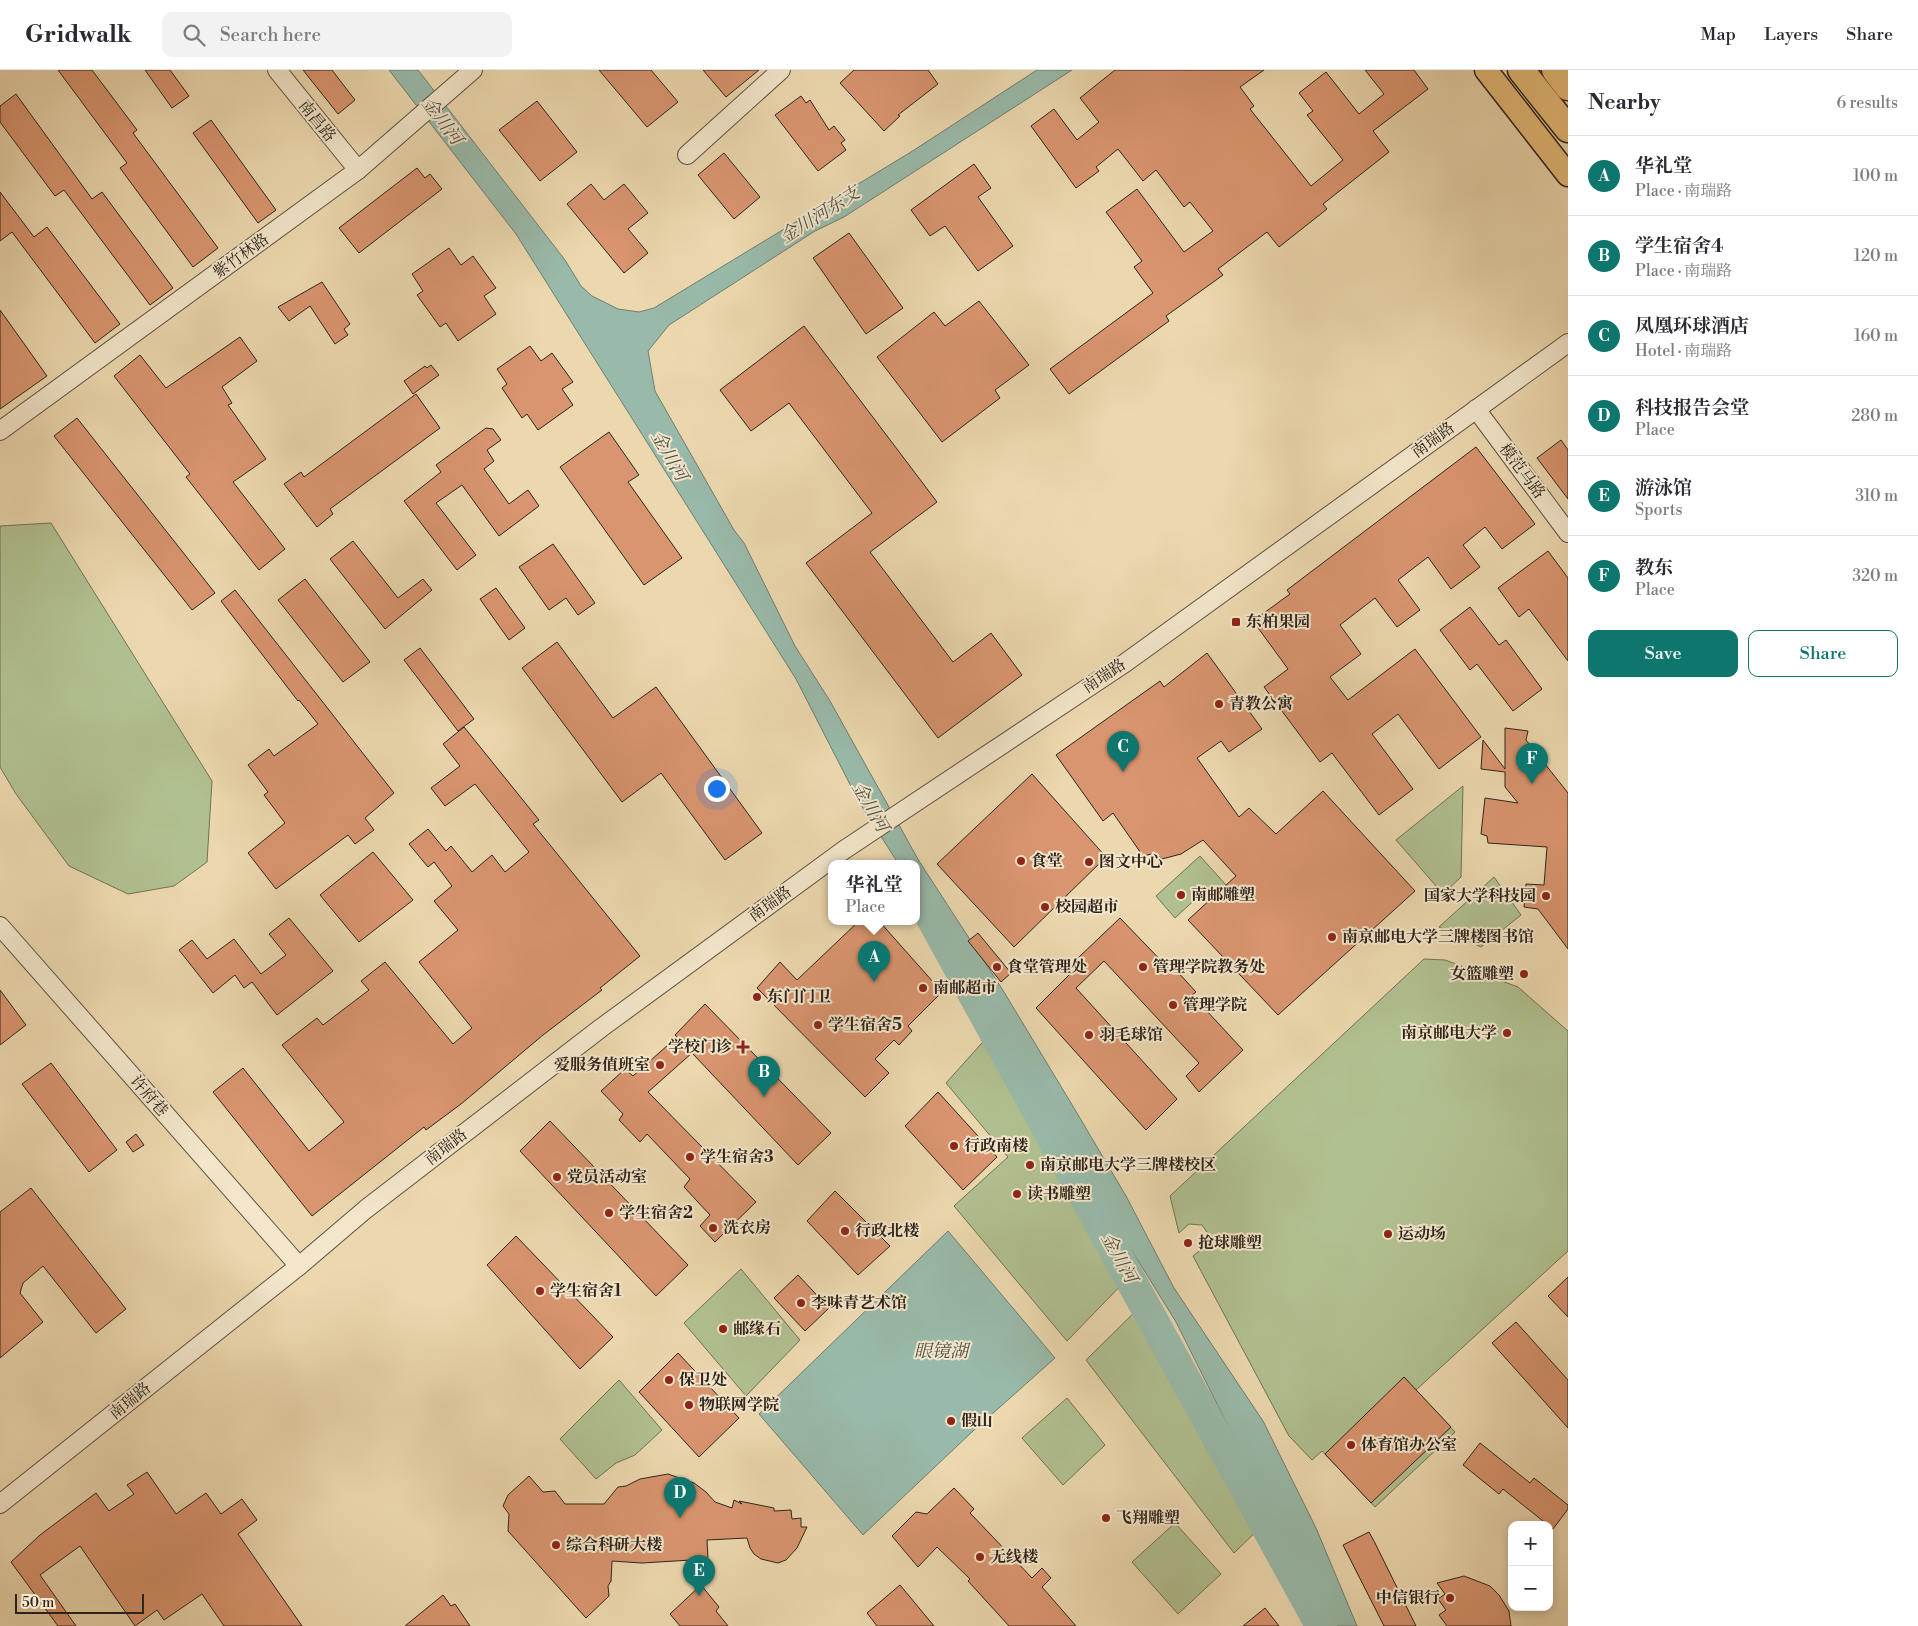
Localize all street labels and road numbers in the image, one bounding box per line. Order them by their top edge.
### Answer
street label: 南昌路 [294,96,340,146]
street label: 紫竹林路 [209,229,273,283]
street label: 南瑞路 [1408,418,1458,462]
street label: 模范马路 [1495,439,1549,503]
street label: 南瑞路 [1079,654,1129,698]
street label: 南瑞路 [745,882,795,926]
street label: 许府巷 [126,1071,172,1121]
street label: 南瑞路 [421,1124,471,1170]
street label: 南瑞路 [105,1378,155,1424]

